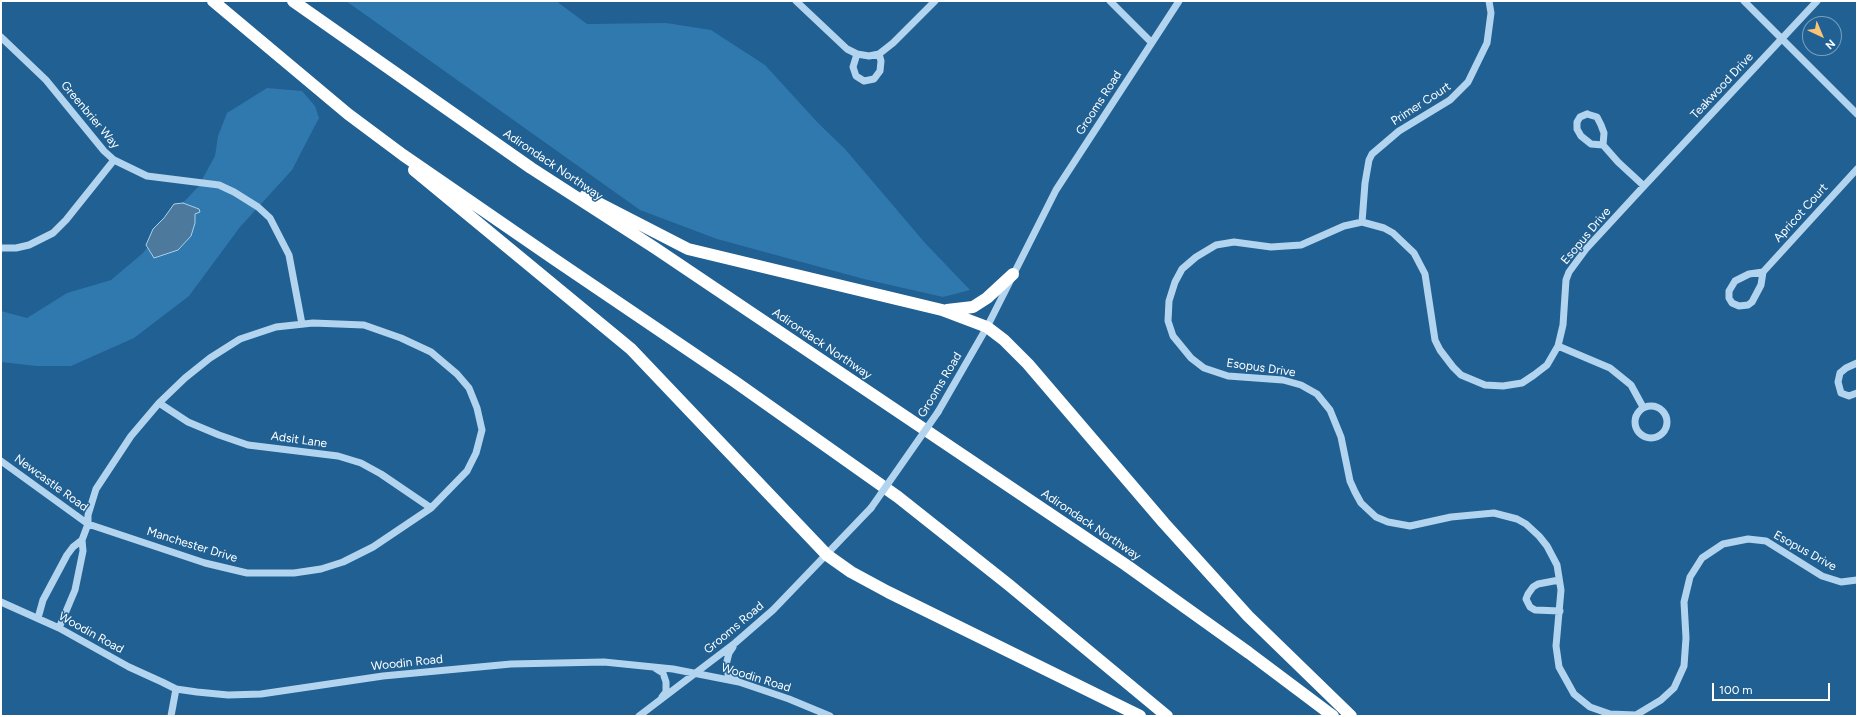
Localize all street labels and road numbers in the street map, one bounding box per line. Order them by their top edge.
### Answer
street label: Teakwood Drive [1688,50,1756,122]
street label: Grooms Road [1073,68,1125,138]
street label: Greenbrier Way [58,78,122,152]
street label: Primer Court [1388,79,1454,129]
street label: Adirondack Northway [500,126,606,204]
street label: Apricot Court [1771,181,1831,245]
street label: Esopus Drive [1558,205,1614,267]
street label: Adirondack Northway [769,305,875,383]
street label: Grooms Road [915,350,965,420]
street label: Esopus Drive [1225,356,1297,380]
street label: Adsit Lane [270,429,328,451]
street label: Newcastle Road [11,451,91,515]
street label: Adirondack Northway [1038,486,1144,564]
street label: Manchester Drive [145,524,239,566]
street label: Esopus Drive [1771,528,1839,574]
street label: Grooms Road [701,599,767,657]
street label: Woodin Road [56,609,126,657]
street label: Woodin Road [370,652,444,674]
street label: Woodin Road [719,661,793,695]

